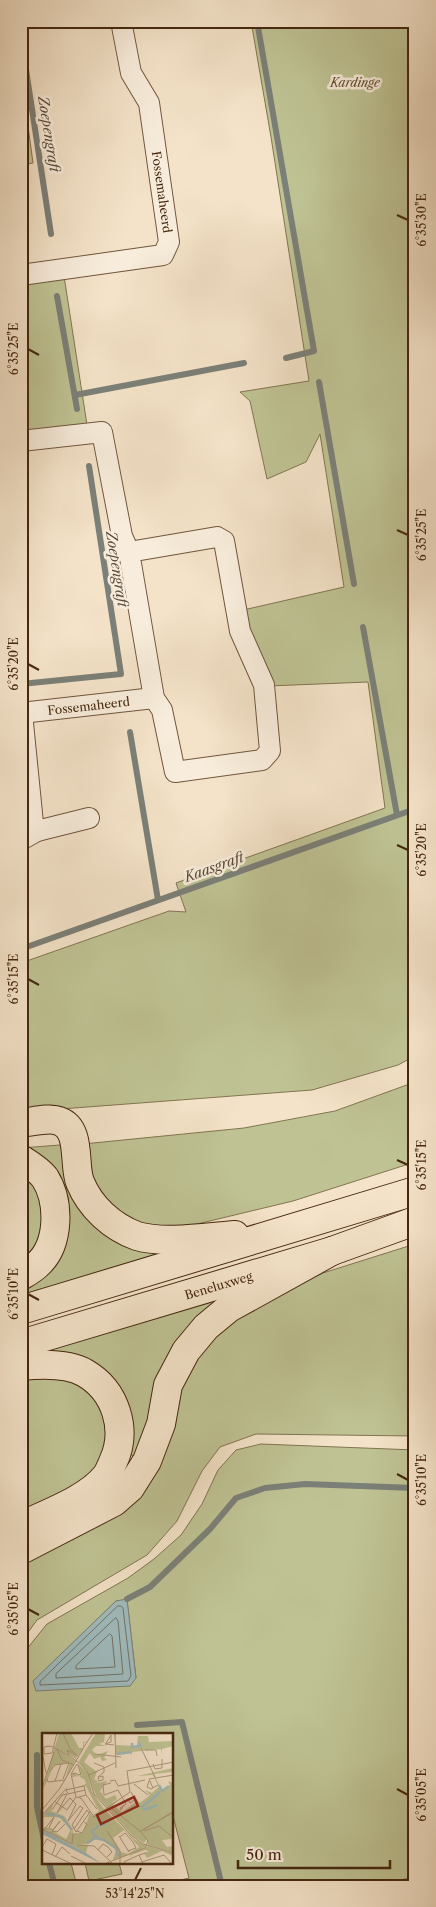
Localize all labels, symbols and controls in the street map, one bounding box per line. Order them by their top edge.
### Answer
park label: Kardinge [329,75,381,90]
water label: Zoepengraft [34,94,64,174]
street label: Fossemaheerd [149,150,175,235]
text: 6°35'30"E [414,193,429,247]
text: 6°35'25"E [6,323,21,375]
text: 6°35'25"E [414,509,429,561]
water label: Zoepengraft [102,529,132,609]
text: 6°35'20"E [6,637,21,691]
street label: Fossemaheerd [47,693,131,717]
text: 6°35'20"E [414,823,429,877]
water label: Kaasgraft [181,848,247,886]
text: 6°35'15"E [6,954,21,1004]
text: 6°35'15"E [414,1140,429,1190]
text: 6°35'10"E [6,1268,21,1320]
street label: Beneluxweg [183,1268,255,1302]
text: 6°35'10"E [414,1454,429,1506]
text: 6°35'05"E [6,1582,21,1636]
inset map [42,1733,174,1864]
text: 6°35'05"E [414,1768,429,1822]
scale bar [238,1837,391,1869]
text: 50 m [246,1845,282,1864]
text: 53°14'25"N [105,1886,165,1901]

